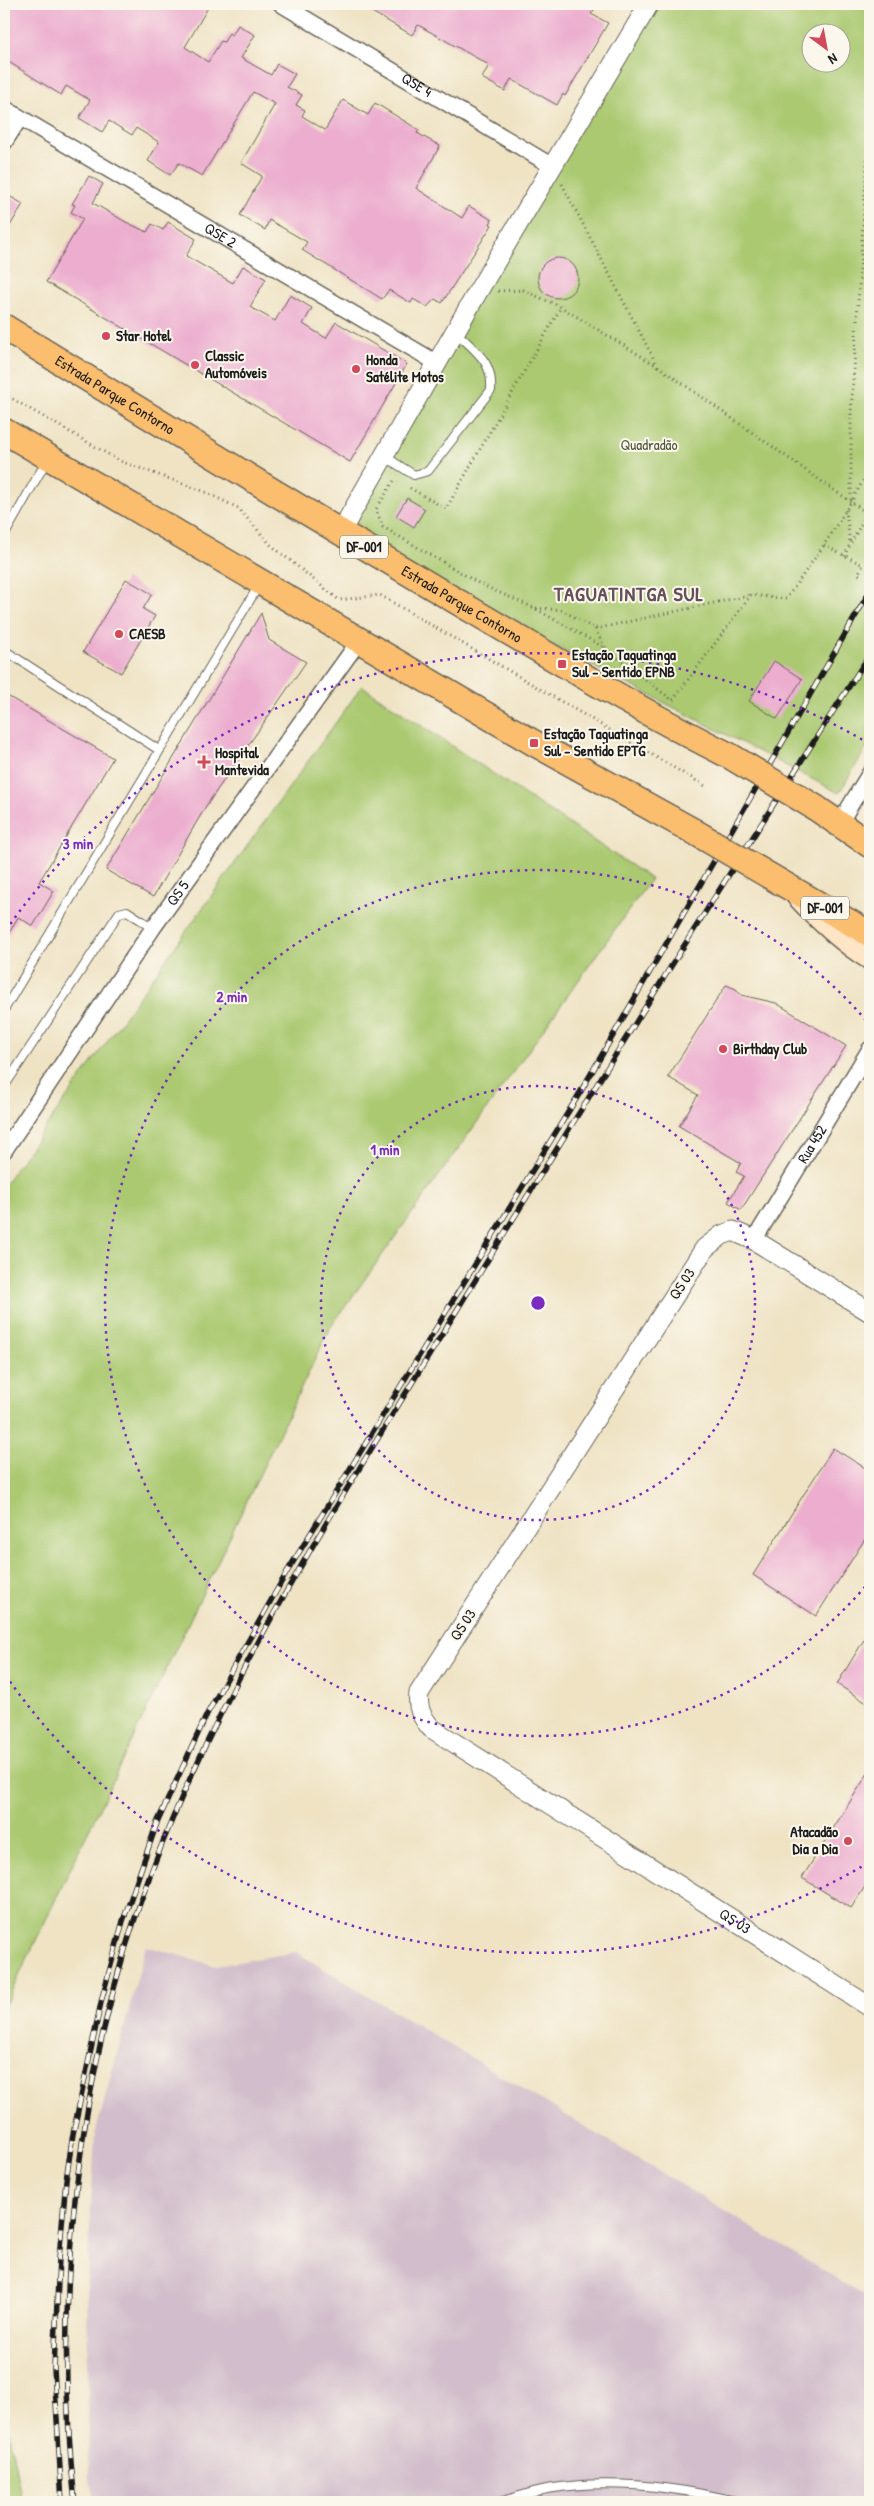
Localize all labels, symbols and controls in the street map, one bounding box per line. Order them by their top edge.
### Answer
north arrow [802,22,852,72]
text: N [824,49,841,70]
street label: QSE 4 [398,67,436,102]
street label: QSE 2 [201,217,240,253]
place label: Star Hotel [116,325,172,346]
marker: Star Hotel [100,330,112,342]
place label: Classic Automóveis [205,345,267,383]
place label: Honda Satélite Motos [366,349,444,387]
street label: Estrada Parque Contorno [51,350,179,439]
marker: Classic Automóveis [189,359,201,371]
marker: Honda Satélite Motos [350,363,362,375]
park label: Quadradão [621,434,678,455]
road number: DF-001 [340,536,388,558]
street label: Estrada Parque Contorno [398,560,526,648]
district label: TAGUATINTGA SUL [553,580,704,607]
place label: CAESB [129,623,166,644]
marker: CAESB [113,628,125,640]
place label: Estação Taguatinga Sul - Sentido EPNB [572,644,676,682]
marker: Estação Taguatinga Sul - Sentido EPNB [556,658,568,670]
place label: Estação Taguatinga Sul - Sentido EPTG [544,723,648,761]
marker: Estação Taguatinga Sul - Sentido EPTG [528,737,540,749]
place label: Hospital Mantevida [215,742,269,780]
marker: Hospital Mantevida [197,755,211,769]
text: 3 min [63,833,93,854]
street label: QS 5 [161,876,194,910]
road number: DF-001 [801,896,849,920]
text: 2 min [217,986,248,1007]
place label: Birthday Club [733,1038,807,1060]
marker: Birthday Club [717,1043,729,1055]
street label: Rua 452 [792,1121,831,1167]
text: 1 min [370,1139,400,1160]
street label: QS 03 [664,1264,700,1304]
centre of rings [529,1294,547,1312]
street label: QS 03 [445,1605,481,1645]
place label: Atacadão Dia a Dia [790,1821,838,1859]
marker: Atacadão Dia a Dia [842,1835,854,1847]
street label: QS 03 [715,1903,755,1939]

